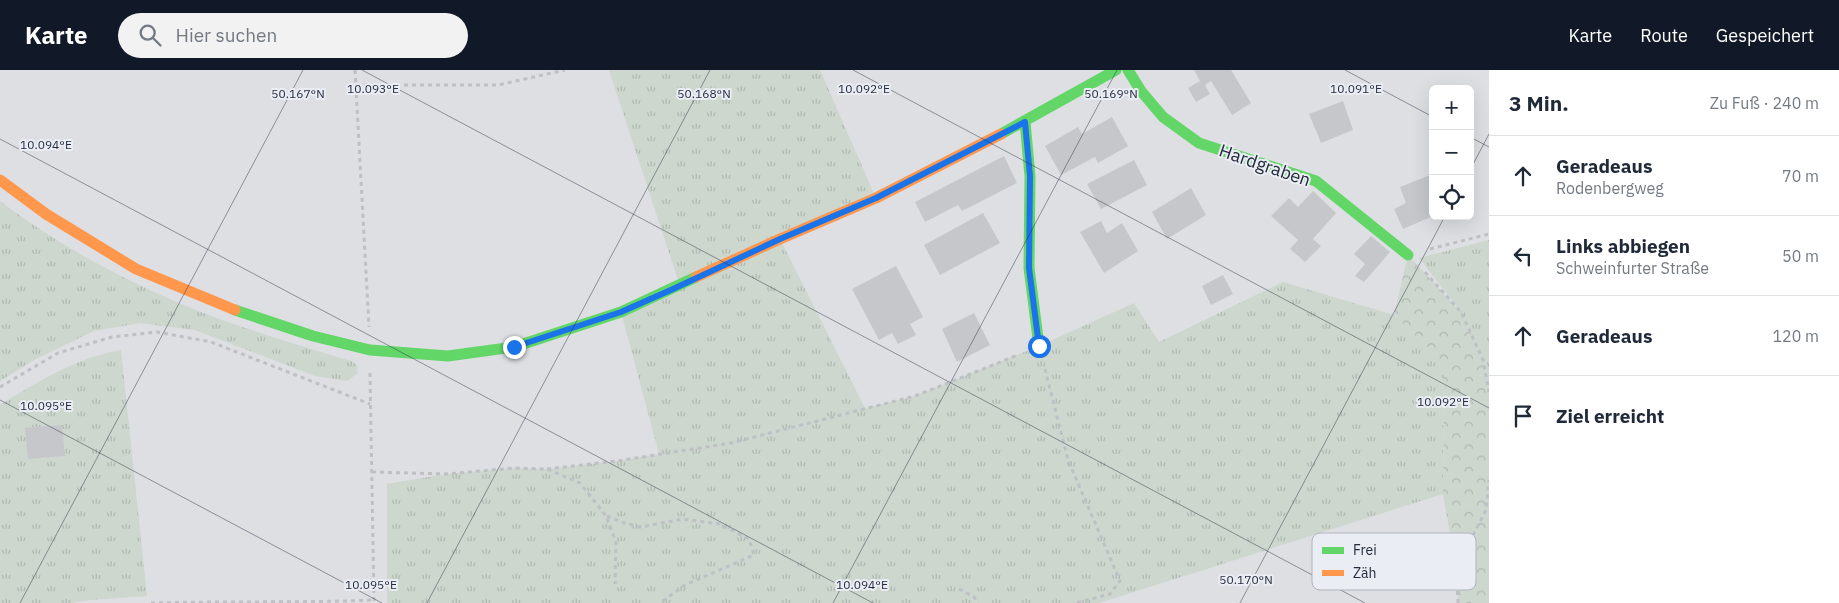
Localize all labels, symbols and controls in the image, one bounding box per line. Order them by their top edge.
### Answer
search box [118,13,468,58]
text: Karte [25,19,88,51]
icon: search [136,21,164,49]
text: Hier suchen [176,23,277,47]
text: Karte [1569,24,1612,47]
text: Route [1640,24,1688,47]
text: Gespeichert [1716,24,1814,47]
text: 10.093°E [347,81,399,96]
text: 10.092°E [838,81,890,96]
text: 10.091°E [1330,81,1382,96]
map controls [1429,85,1474,220]
button: + [1429,85,1474,130]
text: 50.167°N [271,86,325,101]
text: 50.168°N [677,86,731,101]
text: 50.169°N [1084,86,1138,101]
text: 3 Min. [1509,89,1569,117]
text: Zu Fuß · 240 m [1710,93,1819,113]
button: − [1429,130,1474,175]
text: 10.094°E [20,137,72,152]
street label: Hardgraben [1216,139,1314,191]
text: Geradeaus [1556,154,1653,178]
icon: ahead [1509,162,1537,190]
text: 70 m [1782,166,1819,186]
button: locate [1429,175,1474,220]
text: Rodenbergweg [1556,178,1664,198]
text: Links abbiegen [1556,234,1690,258]
icon: left [1509,242,1537,270]
text: 50 m [1782,246,1819,266]
text: Schweinfurter Straße [1556,258,1709,278]
icon: ahead [1509,322,1537,350]
text: Geradeaus [1556,324,1653,348]
text: 120 m [1772,326,1819,346]
route start [1028,335,1051,358]
route end [503,336,526,359]
text: 10.092°E [1417,394,1469,409]
text: 10.095°E [20,398,72,413]
icon: arrive [1509,402,1537,430]
text: Ziel erreicht [1556,404,1664,428]
legend [1312,533,1476,590]
text: Frei [1353,541,1377,559]
text: Zäh [1353,564,1377,582]
text: 50.170°N [1219,572,1273,587]
text: 10.095°E [345,577,397,592]
text: 10.094°E [836,577,888,592]

